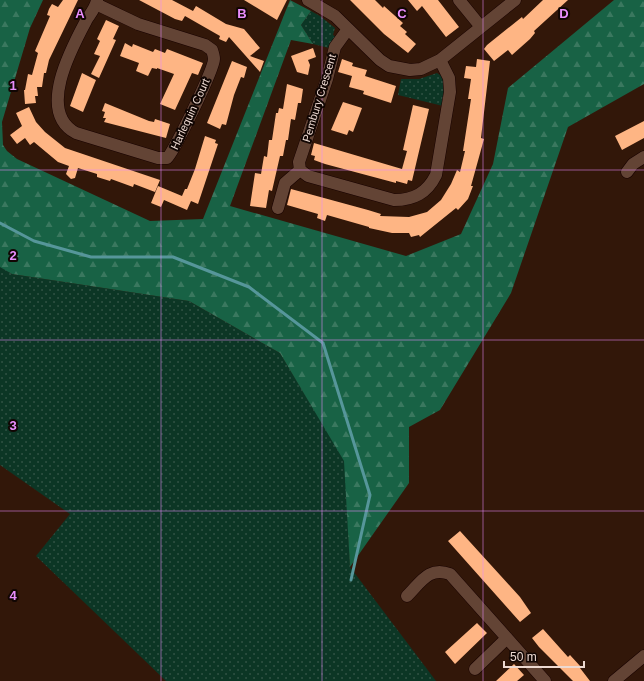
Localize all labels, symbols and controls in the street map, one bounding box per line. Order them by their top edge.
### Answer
text: A [75,6,85,21]
text: B [237,6,247,21]
text: C [397,6,407,21]
text: D [559,6,569,21]
street label: Pembury Crescent [300,53,338,143]
street label: Harlequin Court [168,77,212,151]
text: 1 [9,78,17,93]
text: 2 [9,248,17,263]
text: 3 [9,418,17,433]
text: 4 [9,588,17,603]
scale bar [504,643,584,669]
text: 50 m [510,650,537,664]

